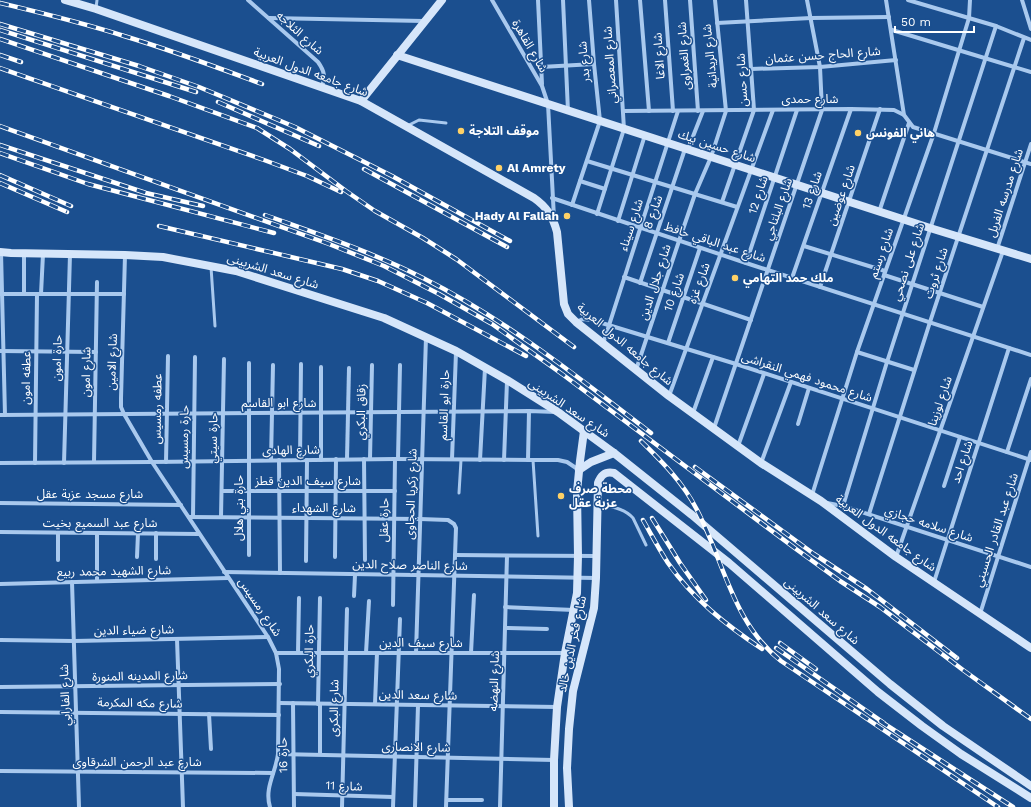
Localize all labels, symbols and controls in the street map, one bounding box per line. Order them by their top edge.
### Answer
street label: شارع الثلاجه [272,8,326,59]
scale bar [895,8,974,34]
text: 50 m [901,15,931,29]
street label: شارع القاهرة [507,17,551,76]
street label: شارع الغمراوى [675,21,695,91]
street label: شارع الريدانية [700,23,722,89]
street label: شارع المعصراني [600,26,622,104]
street label: شارع الاغا [650,32,670,80]
street label: شارع بدر [575,41,595,84]
street label: شارع الحاج حسن عثمان [765,44,881,68]
street label: شارع جامعه الدول العربية [251,45,370,101]
street label: شارع حسن [734,53,752,107]
street label: شارع حمدى [782,92,839,108]
place label: موقف التلاجة [469,124,539,138]
marker: موقف التلاجة [456,126,466,136]
place label: هاني الفونس [866,126,935,143]
street label: شارع حسين بيك [676,127,758,167]
marker: هاني الفونس [853,128,863,138]
street label: شارع مدرسه الفريل [984,147,1028,240]
place label: Al Amrety [507,161,566,175]
marker: Al Amrety [494,163,504,173]
street label: شارع عوضين [824,163,860,228]
street label: شارع 13 [799,169,827,211]
street label: شارع 12 [745,174,773,216]
street label: شارع البلتاجي [761,176,798,243]
street label: شارع 8 [641,193,667,231]
street label: شارع سيناء [616,197,648,253]
place label: Hady Al Fallah [475,209,559,223]
marker: Hady Al Fallah [562,211,572,221]
street label: شارع عبد الباقي حافظ [662,219,768,268]
street label: شارع على نصحي [889,221,930,304]
street label: شارع رستم [866,226,898,281]
street label: شارع جلال الدين [636,242,676,322]
street label: شارع ثروت [921,246,953,301]
street label: شارع سعد الشربينى [225,250,320,293]
street label: شارع غزه [685,261,715,306]
street label: شارع 10 [661,271,689,314]
place label: ملك حمد التهامي [743,271,834,288]
marker: ملك حمد التهامي [730,273,740,283]
street label: شارع جامعه الدول العربية [573,300,676,390]
street label: شارع الامين [104,333,122,391]
street label: حارة امون [49,335,65,381]
street label: شارع امون [79,347,95,397]
street label: شارع محمود فهمي النقراشى [739,349,874,407]
street label: عطفه امون [19,351,33,405]
street label: حارة ابو القاسم [436,369,454,441]
street label: عطفه رمسيس [149,374,165,444]
street label: شارع لوزينا [925,374,957,428]
street label: شارع سعد الشربينى [525,376,612,442]
street label: زقاق البكري [354,384,371,440]
street label: شارع ابو القاسم [242,396,316,412]
street label: حارة رمسيس [176,405,192,469]
street label: حارة سيتي [206,413,223,463]
street label: شارع احد [949,439,977,486]
street label: شارع الهادى [262,442,320,460]
street label: شارع زكريا الحجاوى [402,448,422,540]
street label: شارع عبد القادر الحسيني [971,471,1024,590]
street label: شارع سيف الدين قطز [254,474,361,490]
street label: حارة بني هلال [232,475,249,541]
place label: محطة صرف عزبة عقل [569,482,632,510]
street label: شارع مسجد عزبة عقل [37,487,143,503]
marker: محطة صرف عزبة عقل [556,491,566,501]
street label: شارع جامعه الدول العربية [832,492,939,576]
street label: حارة عقل [377,498,391,542]
street label: شارع الشهداء [292,501,356,517]
street label: شارع سلامه حجازي [882,503,975,548]
street label: شارع عبد السميع بخيت [43,516,157,532]
street label: شارع الناصر صلاح الدين [352,557,468,575]
street label: شارع الشهيد محمد ربيع [57,563,171,581]
street label: شارع رمسيس [234,575,285,640]
street label: شارع سعد الشربينى [780,575,862,649]
street label: شارع فخر الدين خالد [555,595,591,694]
street label: شارع ضياء الدين [94,622,174,640]
street label: حارة البكري [302,624,319,678]
street label: شارع سيف الدين [379,636,463,652]
street label: شارع النهضه [486,650,504,712]
street label: شارع الفارابي [57,664,76,726]
street label: شارع المدينه المنورة [92,668,188,686]
street label: شارع البكرى [326,679,344,737]
street label: شارع سعد الدين [379,687,457,705]
street label: شارع مكه المكرمة [97,695,183,713]
street label: حارة 16 [276,737,290,773]
street label: شارع الانصارى [381,739,451,757]
street label: شارع عبد الرحمن الشرقاوى [72,755,202,771]
street label: شارع 11 [325,778,363,796]

